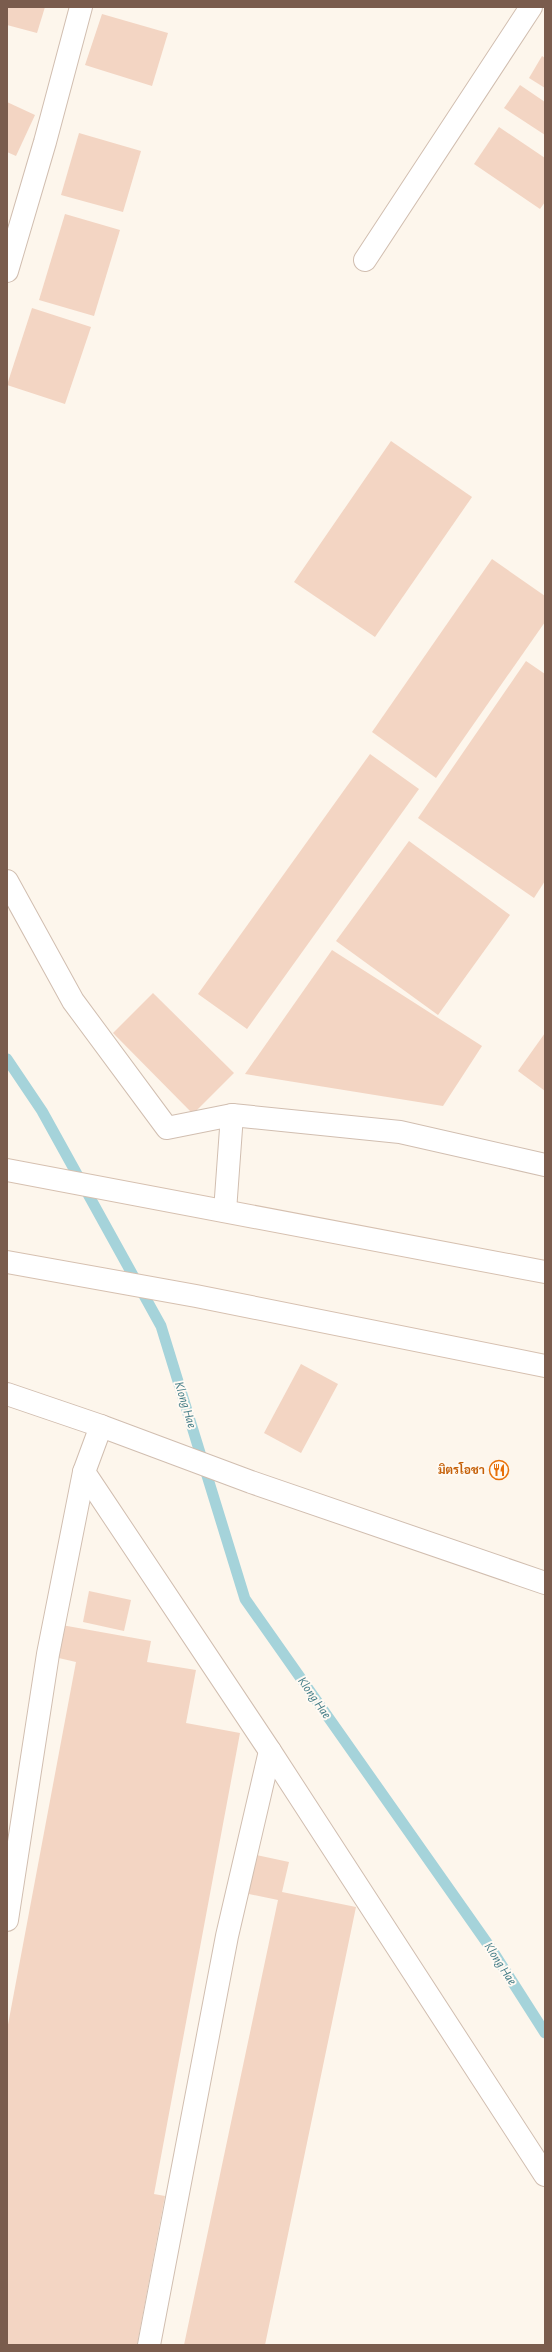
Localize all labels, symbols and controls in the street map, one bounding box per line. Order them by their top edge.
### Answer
water label: Klong Hae [172,1380,198,1430]
restaurant icon: มิตรโอชา [488,1459,510,1481]
place label: มิตรโอชา [438,1462,485,1476]
water label: Klong Hae [295,1675,333,1721]
water label: Klong Hae [482,1940,519,1988]

